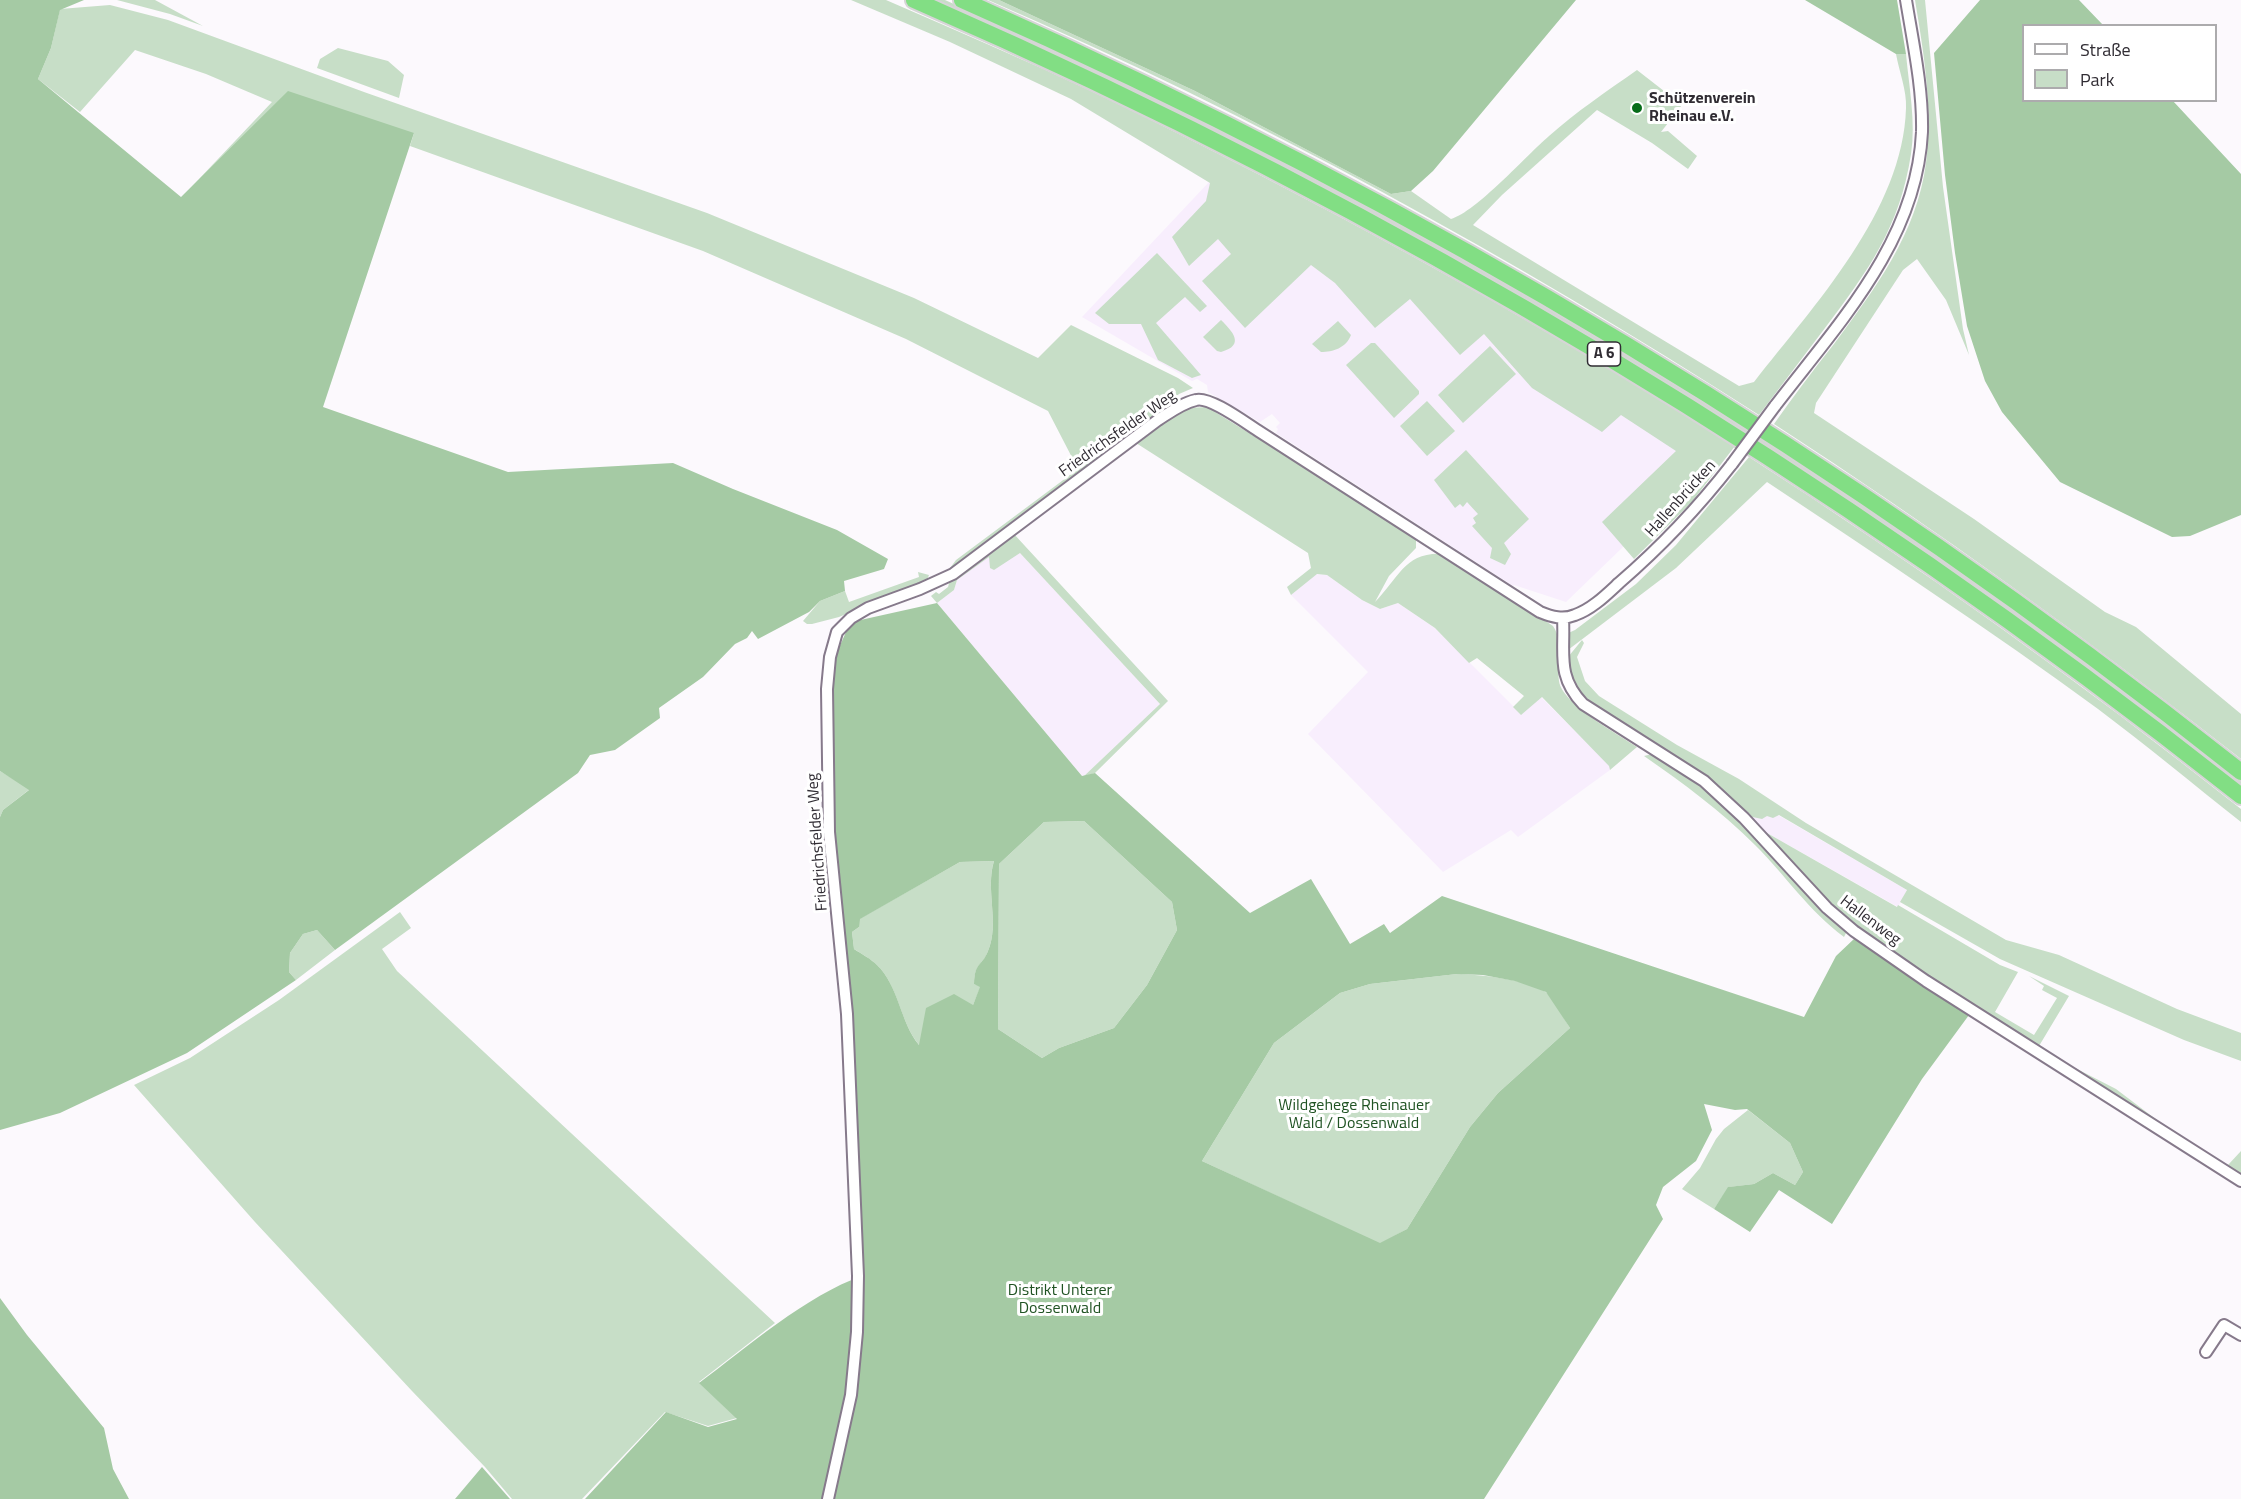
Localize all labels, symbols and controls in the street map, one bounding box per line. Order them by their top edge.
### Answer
legend [2022,24,2217,102]
text: Straße [2080,36,2131,63]
text: Park [2080,66,2114,93]
place label: Schützenverein Rheinau e.V. [1649,89,1756,127]
marker: Schützenverein Rheinau e.V. [1630,101,1644,115]
road number: A 6 [1588,342,1620,366]
street label: Friedrichsfelder Weg [1056,386,1180,482]
street label: Hallenbrücken [1642,457,1720,541]
street label: Friedrichsfelder Weg [804,772,832,912]
street label: Hallenweg [1836,892,1904,950]
park label: Wildgehege Rheinauer Wald / Dossenwald [1278,1096,1430,1134]
park label: Distrikt Unterer Dossenwald [1008,1281,1112,1319]

